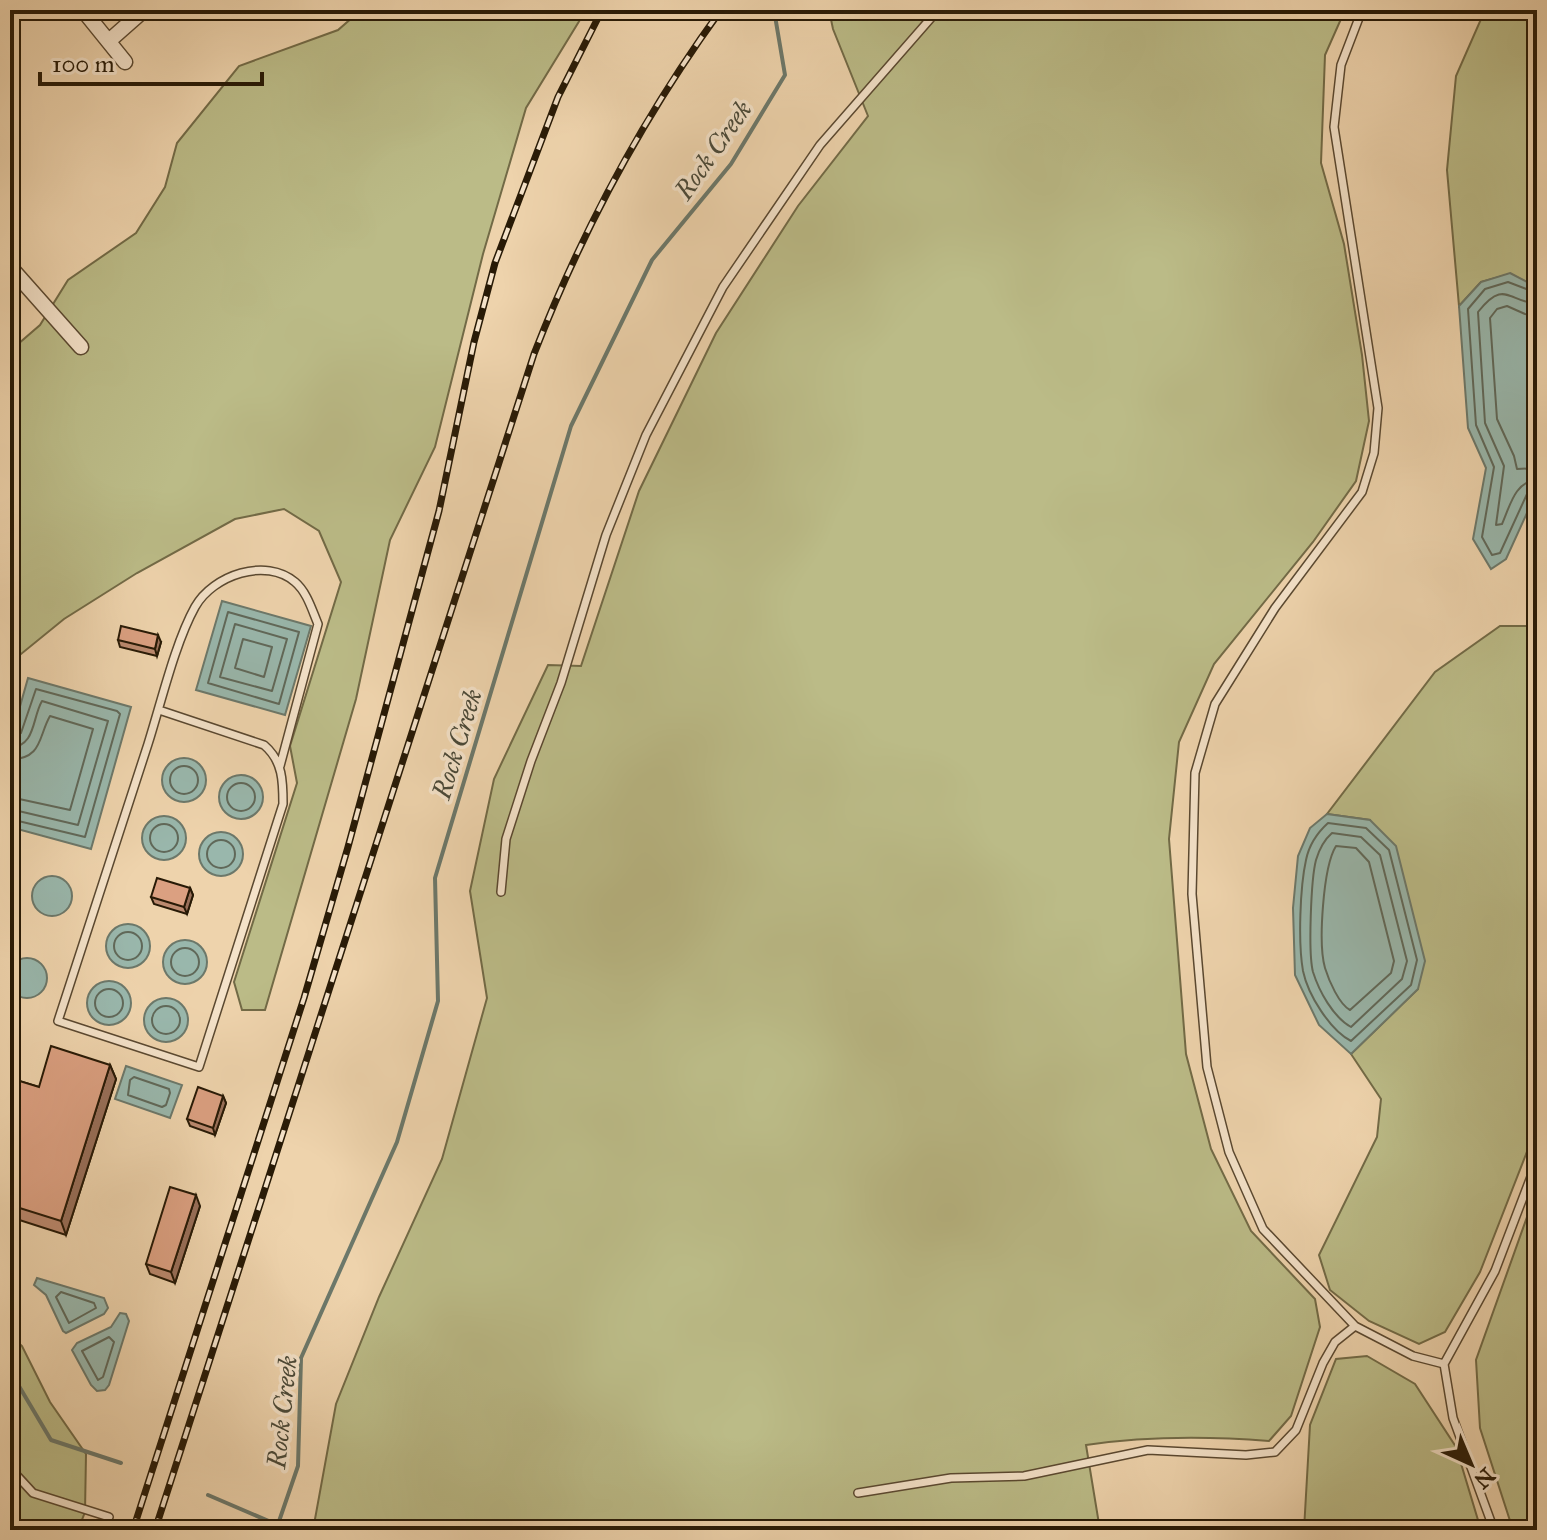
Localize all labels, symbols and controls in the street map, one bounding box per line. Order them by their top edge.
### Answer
scale bar [40,36,262,86]
text: 100 m [52,49,115,79]
water label: Rock Creek [667,94,759,206]
water label: Rock Creek [425,685,489,804]
water label: Rock Creek [260,1354,304,1471]
north arrow [1431,1424,1511,1504]
text: N [1468,1462,1501,1494]

